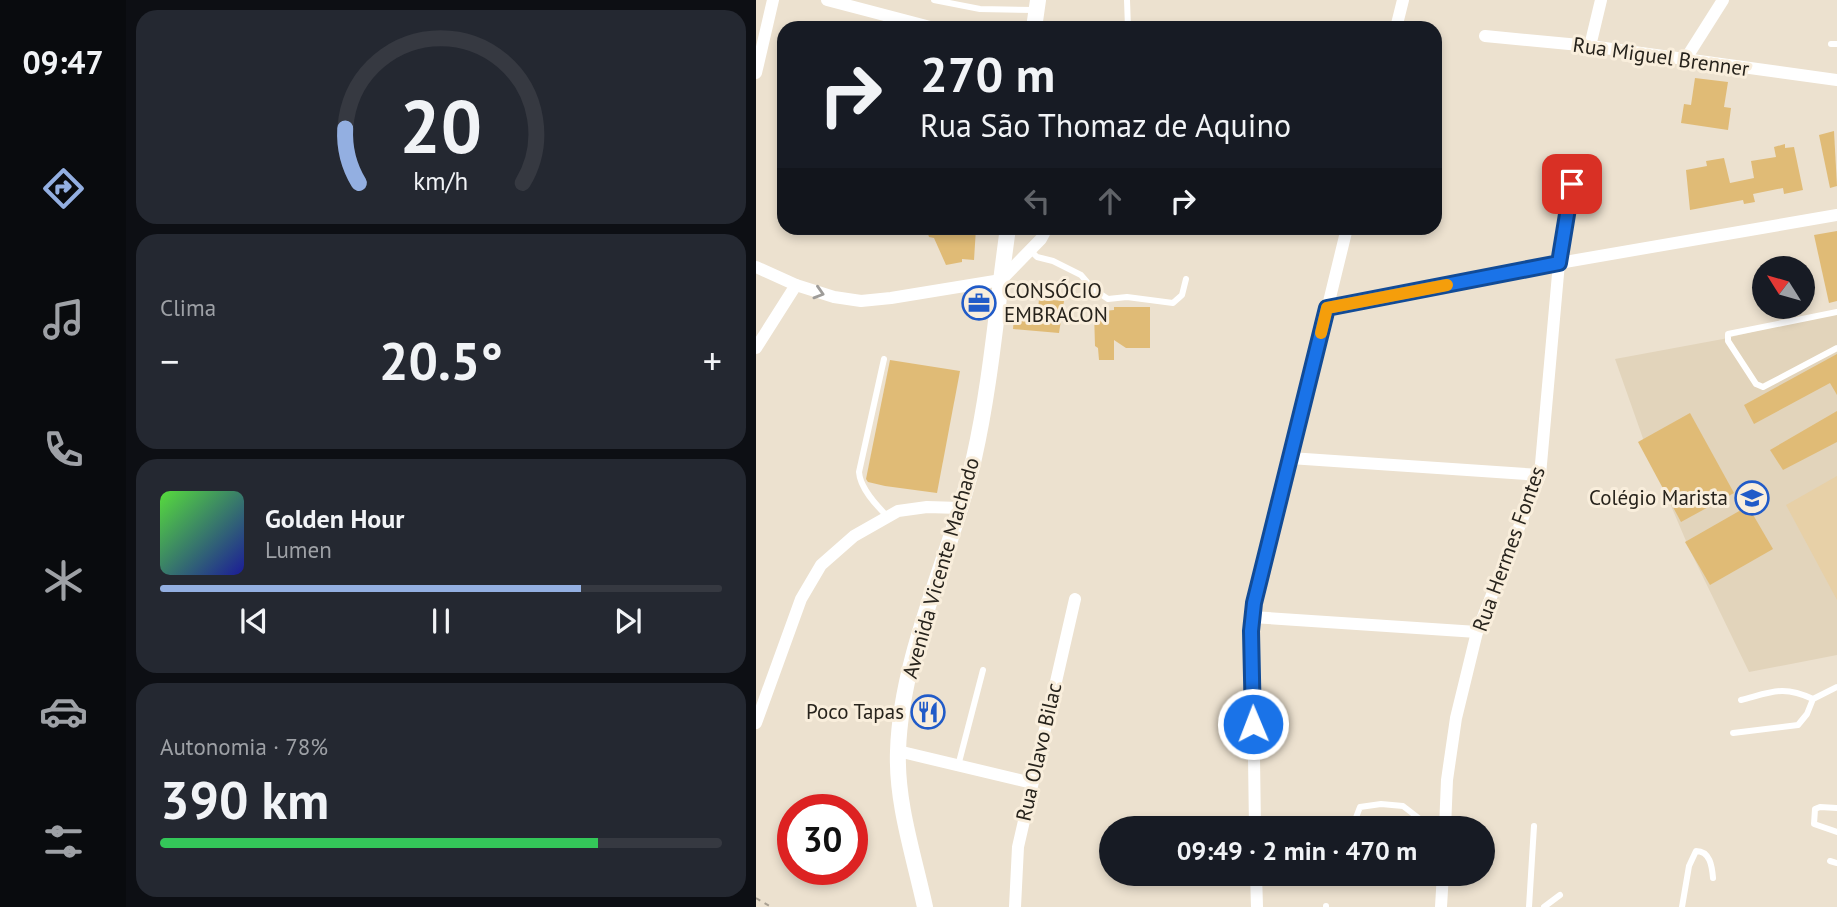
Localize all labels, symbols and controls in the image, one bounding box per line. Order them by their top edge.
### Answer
street label: Rua Miguel Brenner [1571,31,1751,82]
text: 09:47 [22,41,104,83]
text: 270 m [920,42,1055,106]
icon: right [805,49,896,140]
text: 20 [400,80,482,174]
text: Rua São Thomaz de Aquino [920,104,1291,146]
pin [1542,154,1602,214]
icon: directions [39,164,88,213]
text: km/h [414,165,468,197]
icon: arrive [1553,165,1591,203]
icon: left [1018,182,1056,220]
icon: ahead [1091,182,1129,220]
icon: right [1164,182,1202,220]
north arrow [1752,256,1815,318]
map controls [1752,256,1815,319]
place label: CONSÓCIO EMBRACON [1004,277,1108,328]
one-way arrow [813,284,825,299]
office icon: CONSÓCIO EMBRACON [960,284,998,322]
text: Clima [160,293,216,322]
icon: music [39,295,88,344]
text: 20.5° [379,327,503,394]
text: − [160,336,179,385]
text: + [703,336,722,385]
icon: phone [39,425,88,474]
street label: Avenida Vicente Machado [896,454,985,682]
street label: Rua Hermes Fontes [1466,463,1551,635]
school or university icon: Colégio Marista [1733,479,1771,517]
place label: Colégio Marista [1589,484,1728,511]
text: Golden Hour [265,502,404,535]
text: Lumen [265,535,332,564]
icon: climate [39,556,88,605]
icon: previous [235,602,273,640]
icon: pause [422,602,460,640]
icon: next [609,602,647,640]
street label: Rua Olavo Bilac [1009,680,1068,824]
icon: car [39,687,88,736]
position arrow [1216,687,1290,761]
restaurant icon: Poco Tapas [909,693,947,731]
place label: Poco Tapas [806,698,904,725]
text: Autonomia · 78% [160,732,328,761]
text: 390 km [160,766,329,833]
speed limit sign: 30 [777,794,868,885]
icon: filters [39,817,88,866]
text: 09:49 · 2 min · 470 m [1177,834,1417,867]

